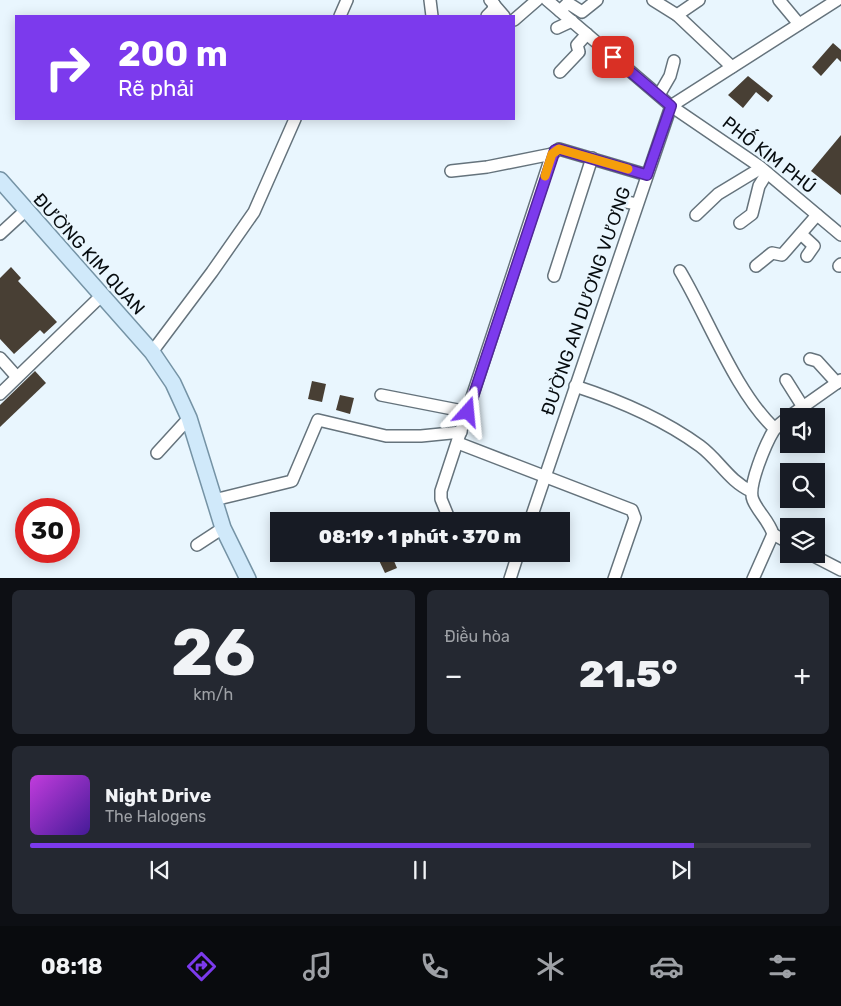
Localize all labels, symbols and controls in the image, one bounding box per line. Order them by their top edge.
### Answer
text: 200 m [118,33,228,75]
icon: right [35,35,100,100]
pin [592,36,634,78]
icon: arrive [599,43,627,71]
text: Rẽ phải [118,75,194,102]
street label: PHỐ KIM PHÚ [718,109,822,198]
street label: ĐƯỜNG AN DƯƠNG VƯƠNG [536,184,636,418]
street label: ĐƯỜNG KIM QUAN [29,189,149,319]
position arrow [441,385,493,437]
map controls [780,408,825,563]
button: sound [780,408,825,453]
button: search [780,463,825,508]
speed limit sign: 30 [15,498,80,563]
button: layers [780,518,825,563]
text: 08:19 · 1 phút · 370 m [319,525,521,548]
text: 26 [171,614,256,691]
text: Điều hòa [445,627,510,646]
text: 21.5° [579,651,677,697]
text: − [445,659,463,692]
text: + [794,659,811,692]
text: km/h [193,685,233,704]
text: Night Drive [105,784,211,807]
text: The Halogens [105,807,206,826]
icon: previous [146,856,174,884]
icon: pause [406,856,434,884]
icon: next [667,856,695,884]
icon: directions [184,949,219,984]
icon: music [300,949,335,984]
icon: phone [417,949,452,984]
icon: climate [533,949,568,984]
icon: car [649,949,684,984]
icon: filters [765,949,800,984]
text: 08:18 [41,953,103,980]

